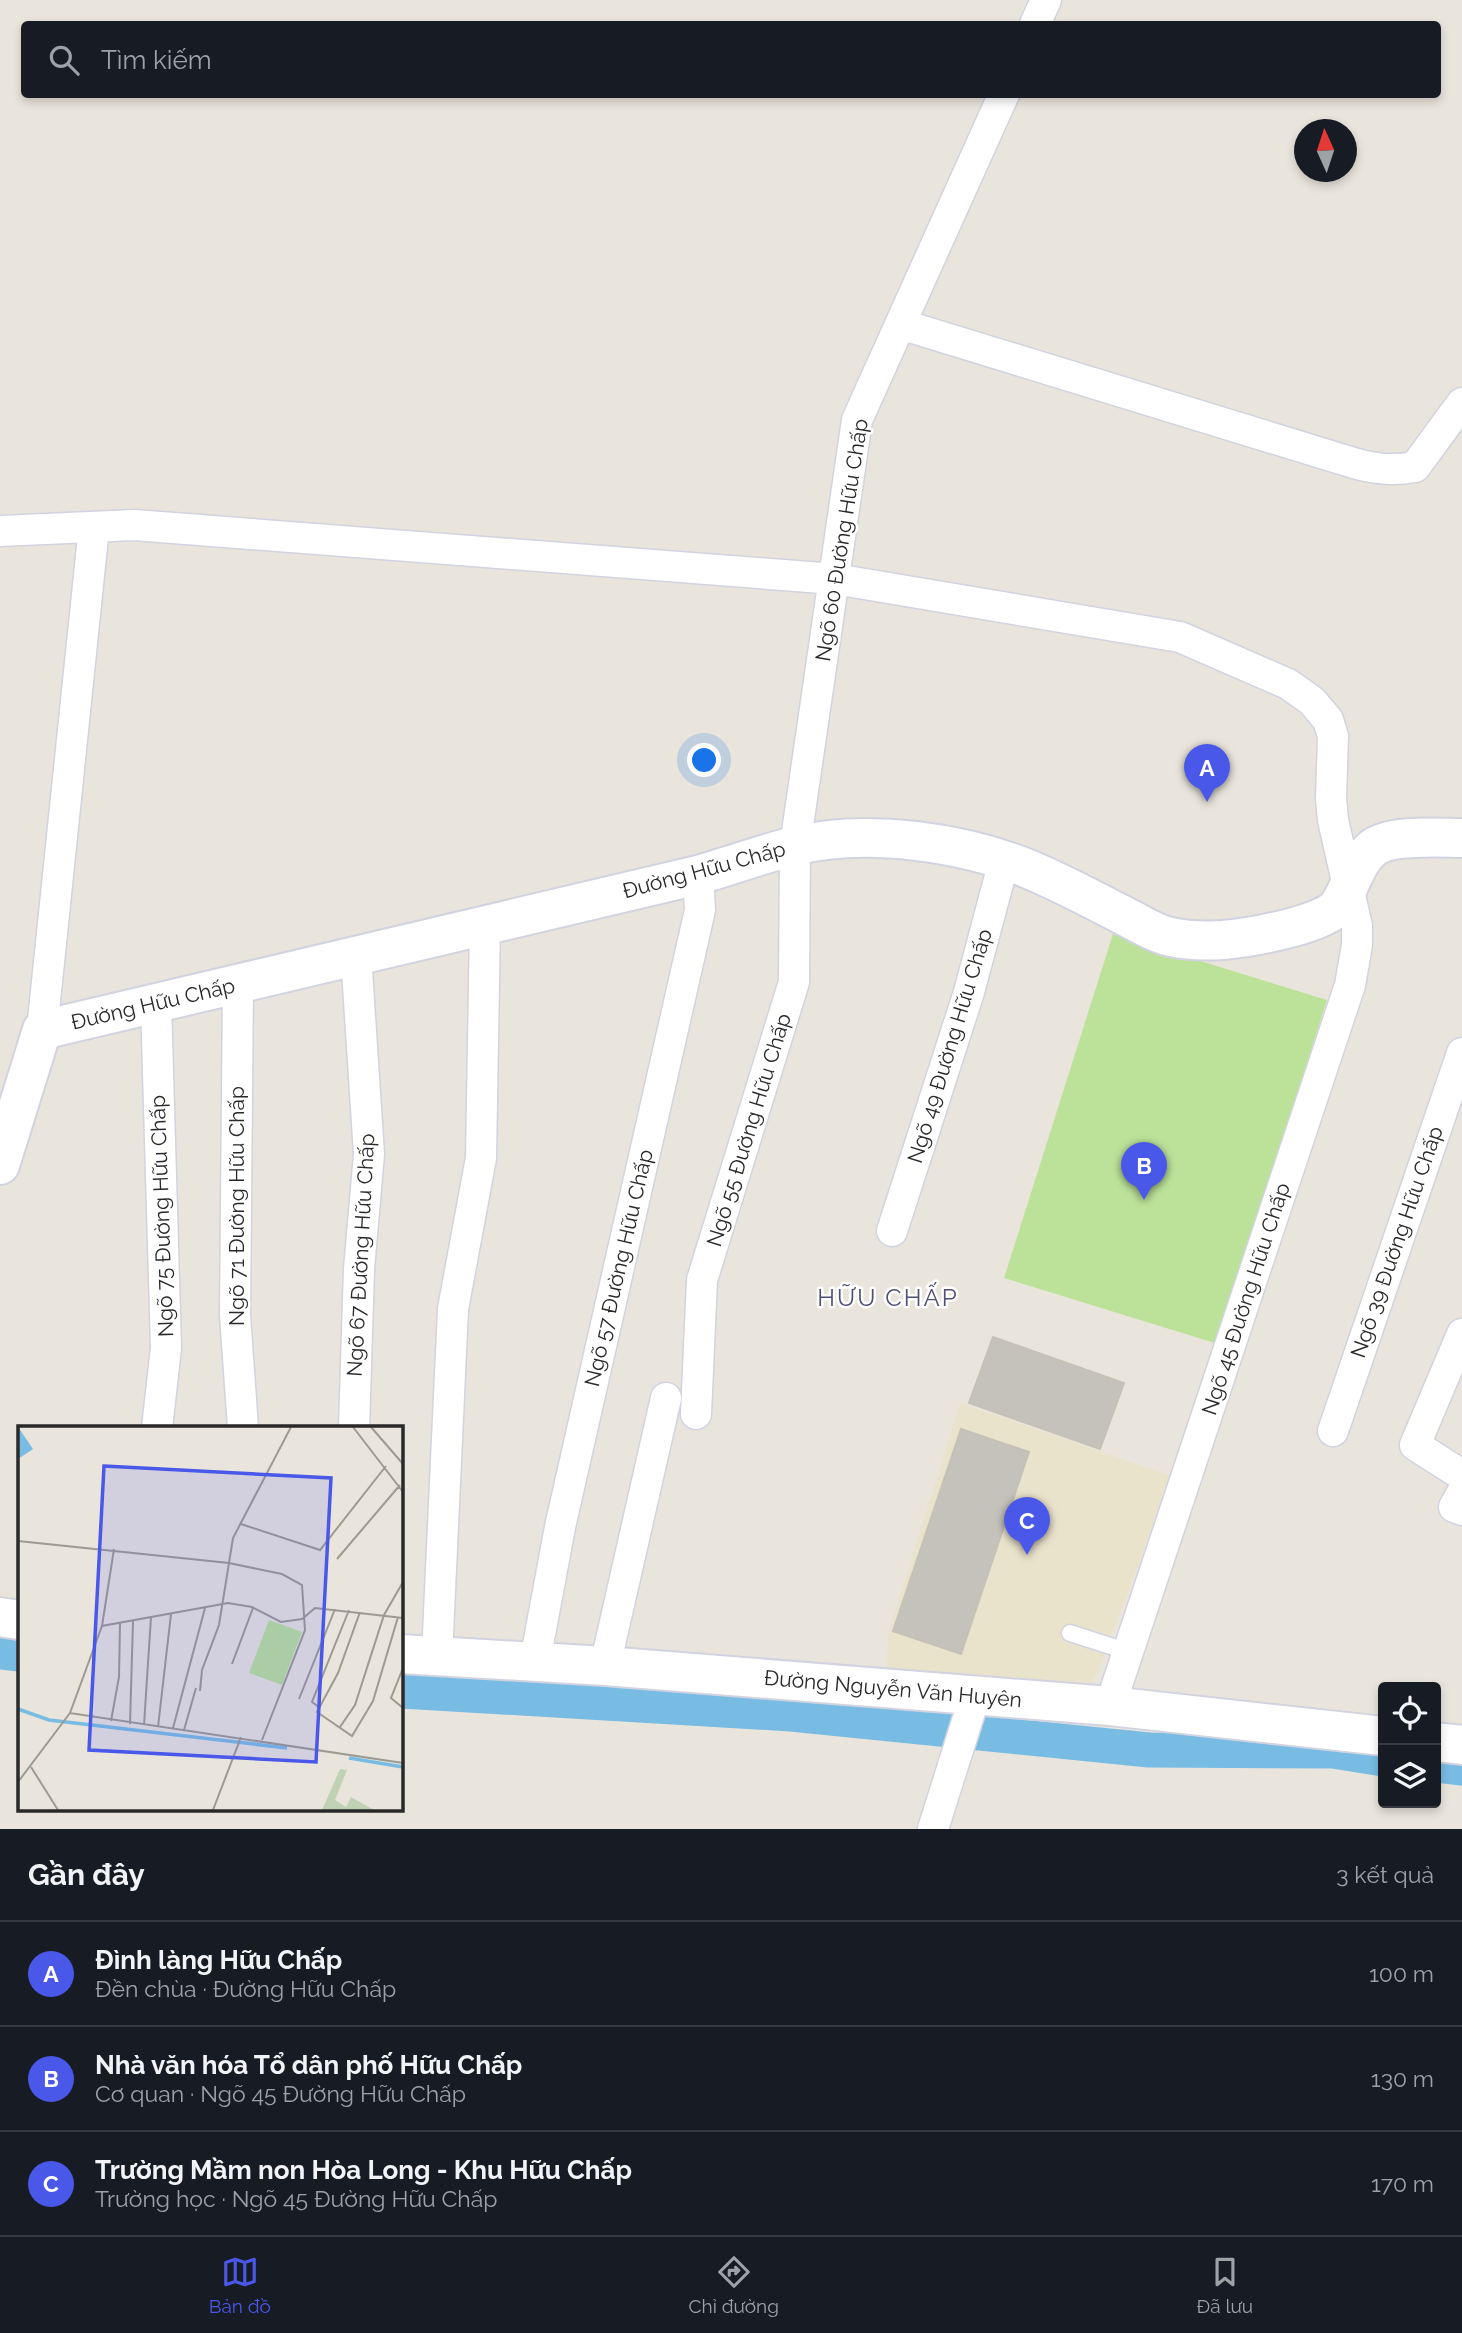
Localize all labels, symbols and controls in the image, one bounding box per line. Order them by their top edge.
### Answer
search box [21,21,1441,98]
icon: search [45,41,83,79]
text: Tìm kiếm [101,45,212,75]
north arrow [1294,119,1357,182]
street label: Ngõ 60 Đường Hữu Chấp [810,417,873,663]
your location [687,743,721,777]
pin: A [1184,744,1230,802]
street label: Đường Hữu Chấp [620,836,788,903]
street label: Ngõ 49 Đường Hữu Chấp [902,926,997,1166]
street label: Đường Hữu Chấp [68,972,237,1035]
street label: Ngõ 55 Đường Hữu Chấp [701,1010,796,1250]
street label: Ngõ 71 Đường Hữu Chấp [224,1086,249,1326]
street label: Ngõ 75 Đường Hữu Chấp [145,1095,178,1337]
street label: Ngõ 39 Đường Hữu Chấp [1345,1123,1448,1361]
street label: Ngõ 67 Đường Hữu Chấp [342,1133,379,1377]
pin: B [1121,1142,1167,1200]
street label: Ngõ 57 Đường Hữu Chấp [579,1147,658,1389]
street label: Ngõ 45 Đường Hữu Chấp [1196,1180,1295,1418]
district label: HỮU CHẤP [817,1282,959,1312]
inset map [18,1426,402,1812]
pin: C [1004,1497,1050,1555]
street label: Đường Nguyễn Văn Huyên [763,1665,1023,1712]
map controls [1378,1682,1441,1808]
button: locate [1378,1682,1441,1745]
button: layers [1378,1745,1441,1808]
text: Gần đây [28,1857,145,1892]
text: 3 kết quả [1336,1861,1434,1888]
text: Đình làng Hữu Chấp [95,1945,342,1975]
text: A [43,1960,59,1987]
text: 100 m [1369,1960,1434,1987]
text: Đền chùa · Đường Hữu Chấp [95,1975,396,2002]
text: Nhà văn hóa Tổ dân phố Hữu Chấp [95,2050,522,2080]
text: B [43,2065,59,2092]
text: 130 m [1371,2065,1434,2092]
text: Cơ quan · Ngõ 45 Đường Hữu Chấp [95,2080,466,2107]
text: Trường Mầm non Hòa Long - Khu Hữu Chấp [95,2155,632,2185]
text: C [43,2170,59,2197]
text: 170 m [1371,2170,1434,2197]
text: Trường học · Ngõ 45 Đường Hữu Chấp [95,2185,497,2212]
tab: Bản đồ [209,2253,271,2317]
tab: Chỉ đường [689,2253,779,2317]
tab: Đã lưu [1197,2253,1253,2317]

